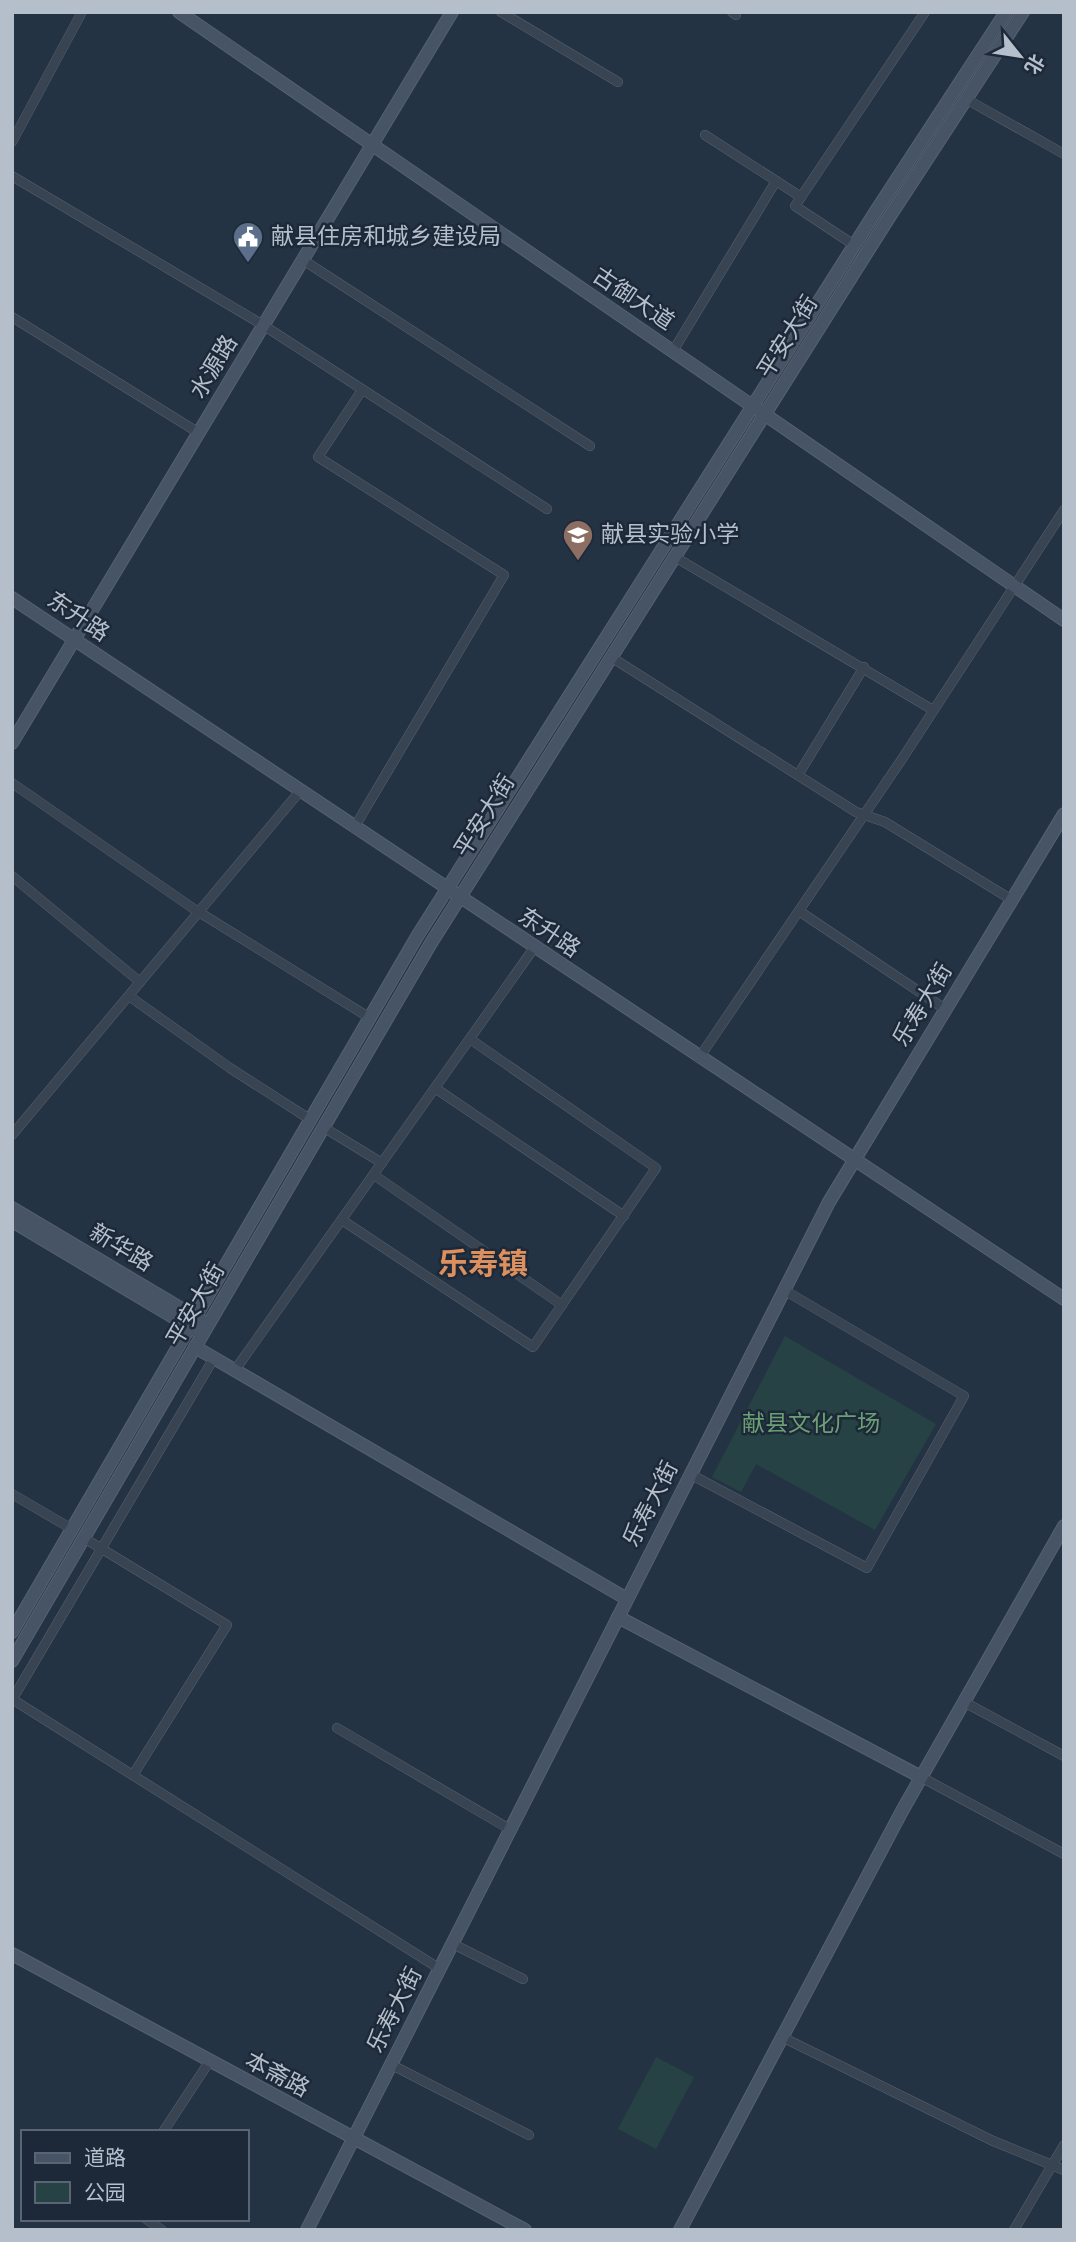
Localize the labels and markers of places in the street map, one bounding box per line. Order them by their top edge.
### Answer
public building icon: 献县住房和城乡建设局 [231,220,265,264]
place label: 献县住房和城乡建设局 [271,223,501,251]
school or university icon: 献县实验小学 [561,518,595,562]
place label: 献县实验小学 [601,521,739,549]

